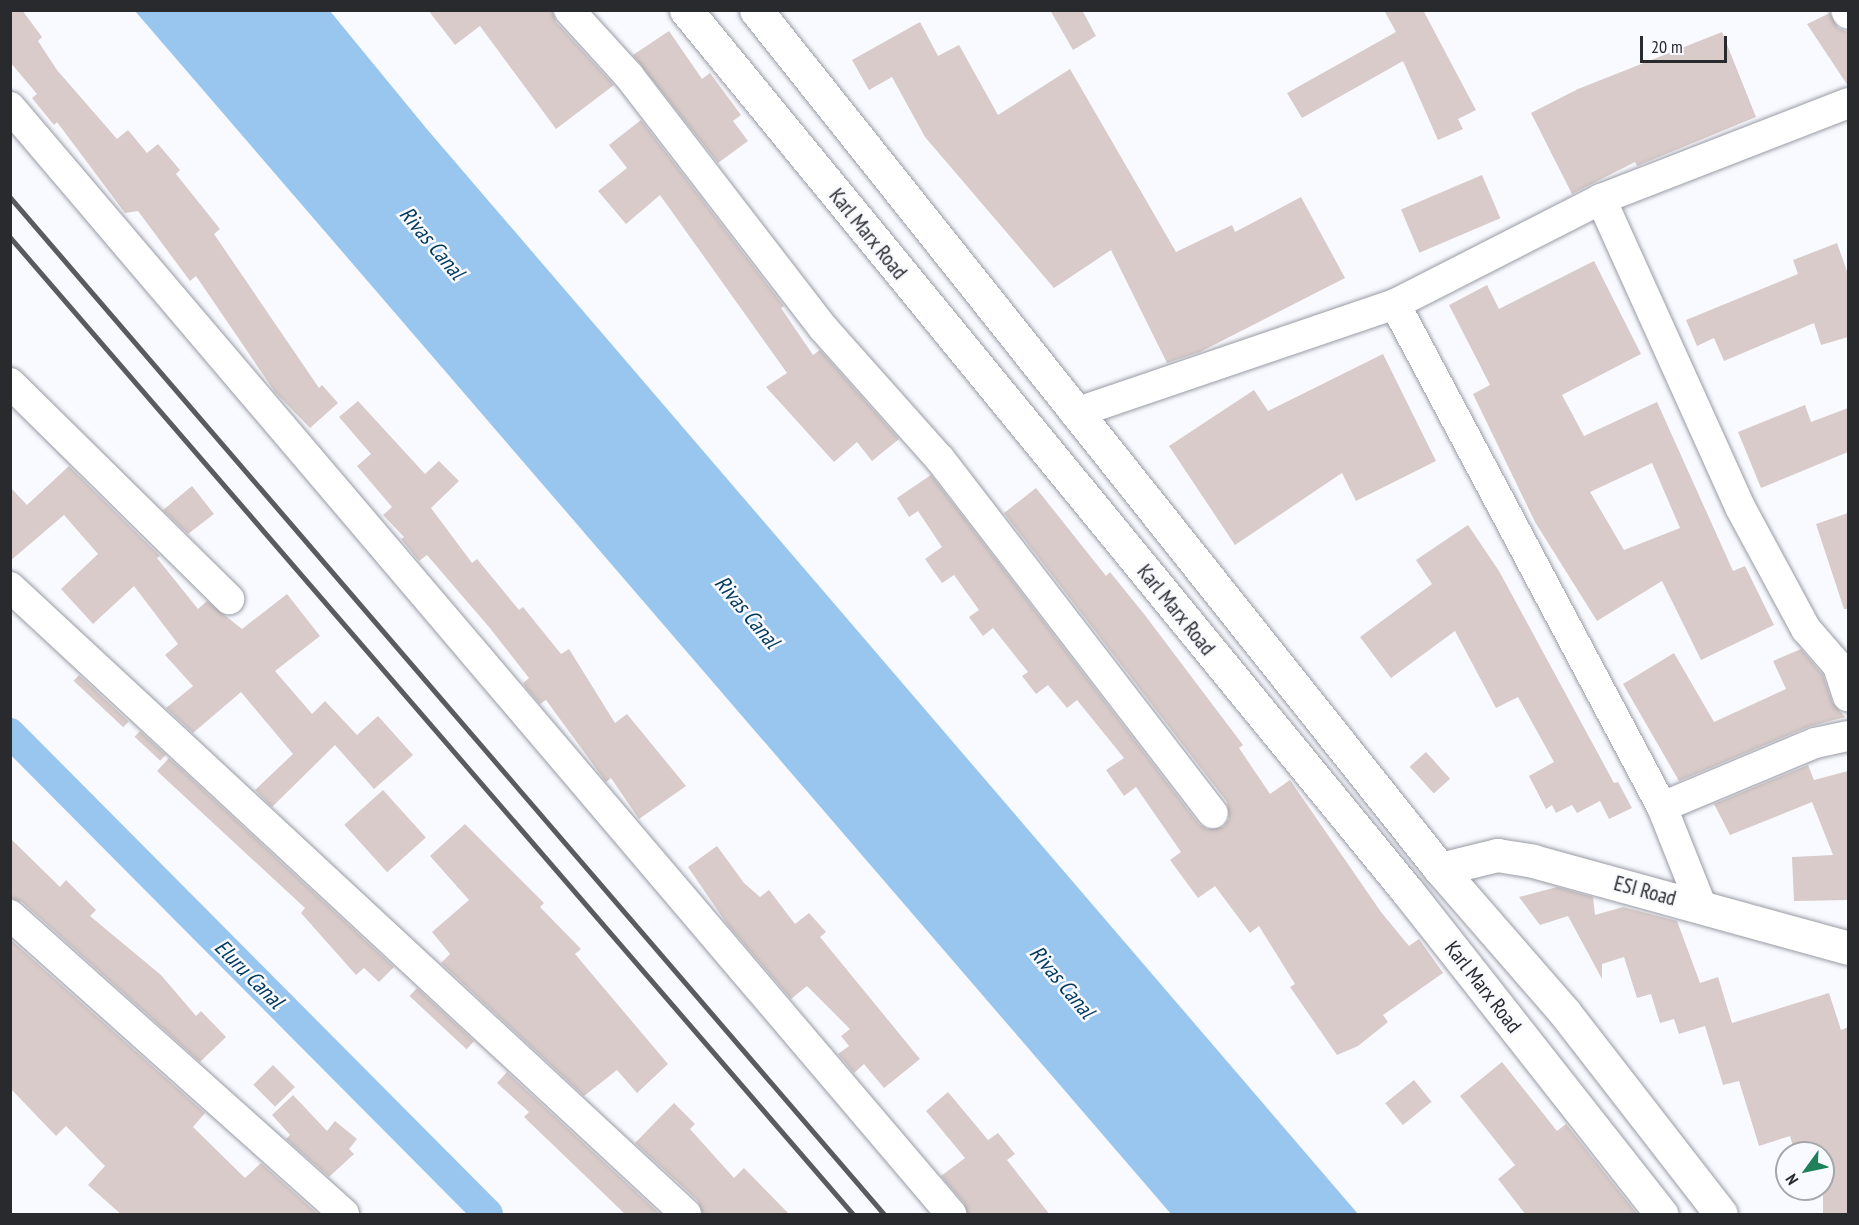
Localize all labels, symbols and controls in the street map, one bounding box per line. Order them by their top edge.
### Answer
scale bar [1643,24,1730,62]
text: 20 m [1651,35,1683,58]
street label: Karl Marx Road [824,183,912,285]
water label: Rivas Canal [394,201,470,285]
street label: Karl Marx Road [1132,559,1220,661]
water label: Rivas Canal [709,570,785,654]
street label: ESI Road [1611,871,1679,911]
water label: Eluru Canal [209,934,289,1014]
street label: Karl Marx Road [1439,936,1527,1038]
water label: Rivas Canal [1024,940,1100,1024]
north arrow [1775,1141,1835,1201]
text: N [1781,1171,1802,1189]

